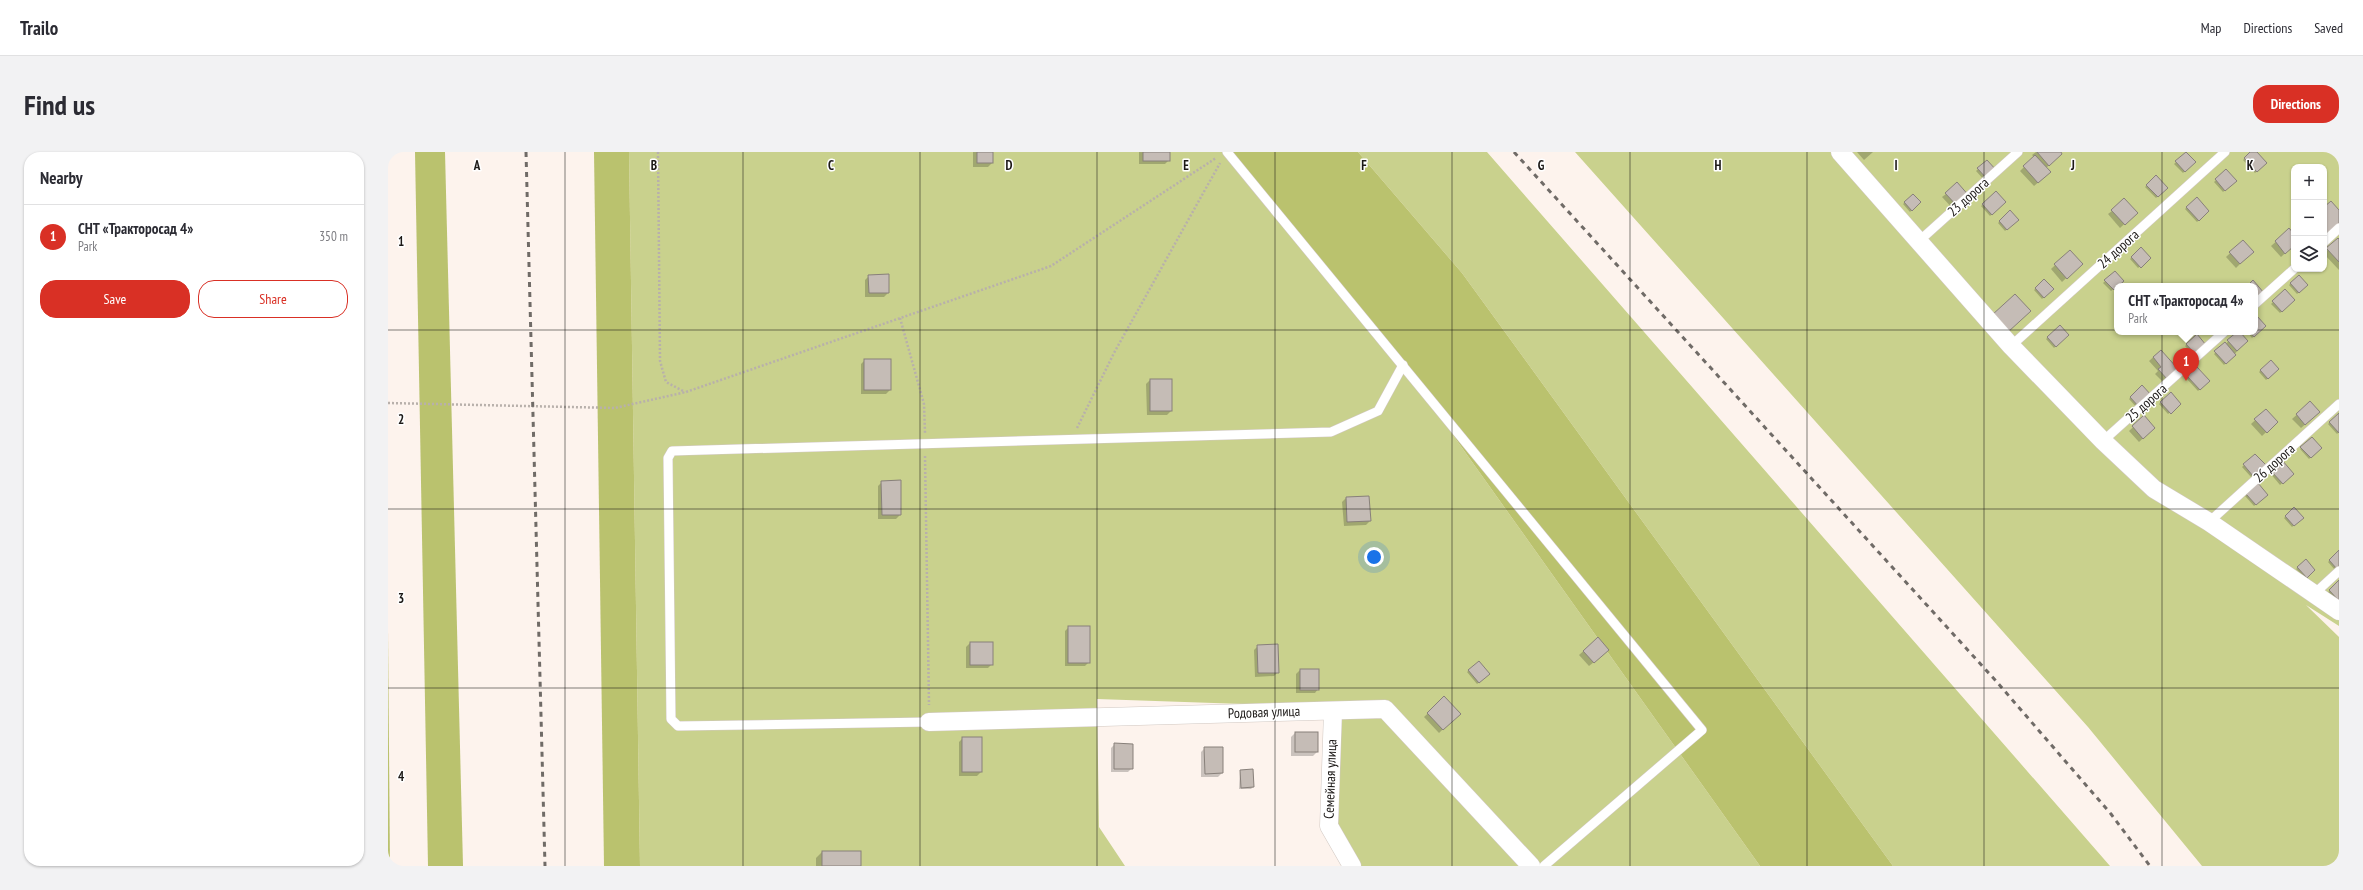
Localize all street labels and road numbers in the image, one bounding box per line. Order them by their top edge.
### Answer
street label: 23 дорога [1944,174,1992,220]
street label: 24 дорога [2094,226,2142,272]
street label: 25 дорога [2122,380,2170,426]
street label: 26 дорога [2250,440,2298,486]
street label: Родовая улица [1227,702,1301,722]
street label: Семейная улица [1320,739,1340,819]

